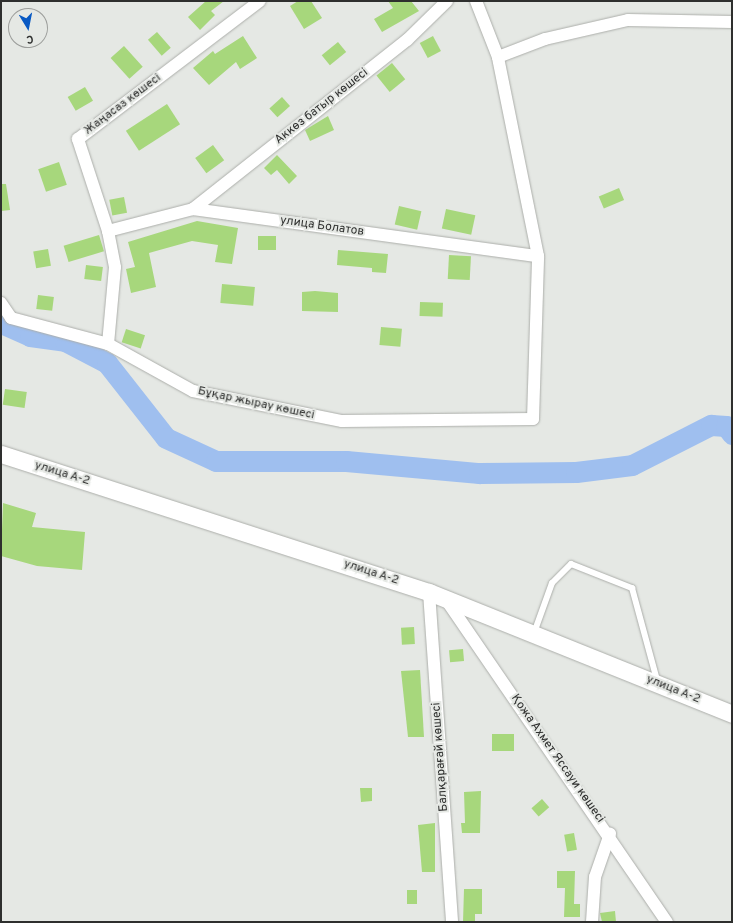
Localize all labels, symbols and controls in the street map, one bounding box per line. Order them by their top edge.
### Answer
north arrow [8,8,48,48]
text: С [25,31,35,46]
street label: Аккөз батыр көшесі [272,66,372,148]
street label: Жаңасаз көшесі [82,71,164,139]
street label: улица Болатов [279,214,365,240]
street label: Бұқар жырау көшесі [196,385,316,423]
street label: улица А-2 [32,459,92,489]
street label: улица А-2 [341,557,401,589]
street label: улица А-2 [644,673,702,707]
street label: Қожа Ахмет Яссауи көшесі [507,692,607,826]
street label: Балқарағай көшесі [430,702,452,812]

